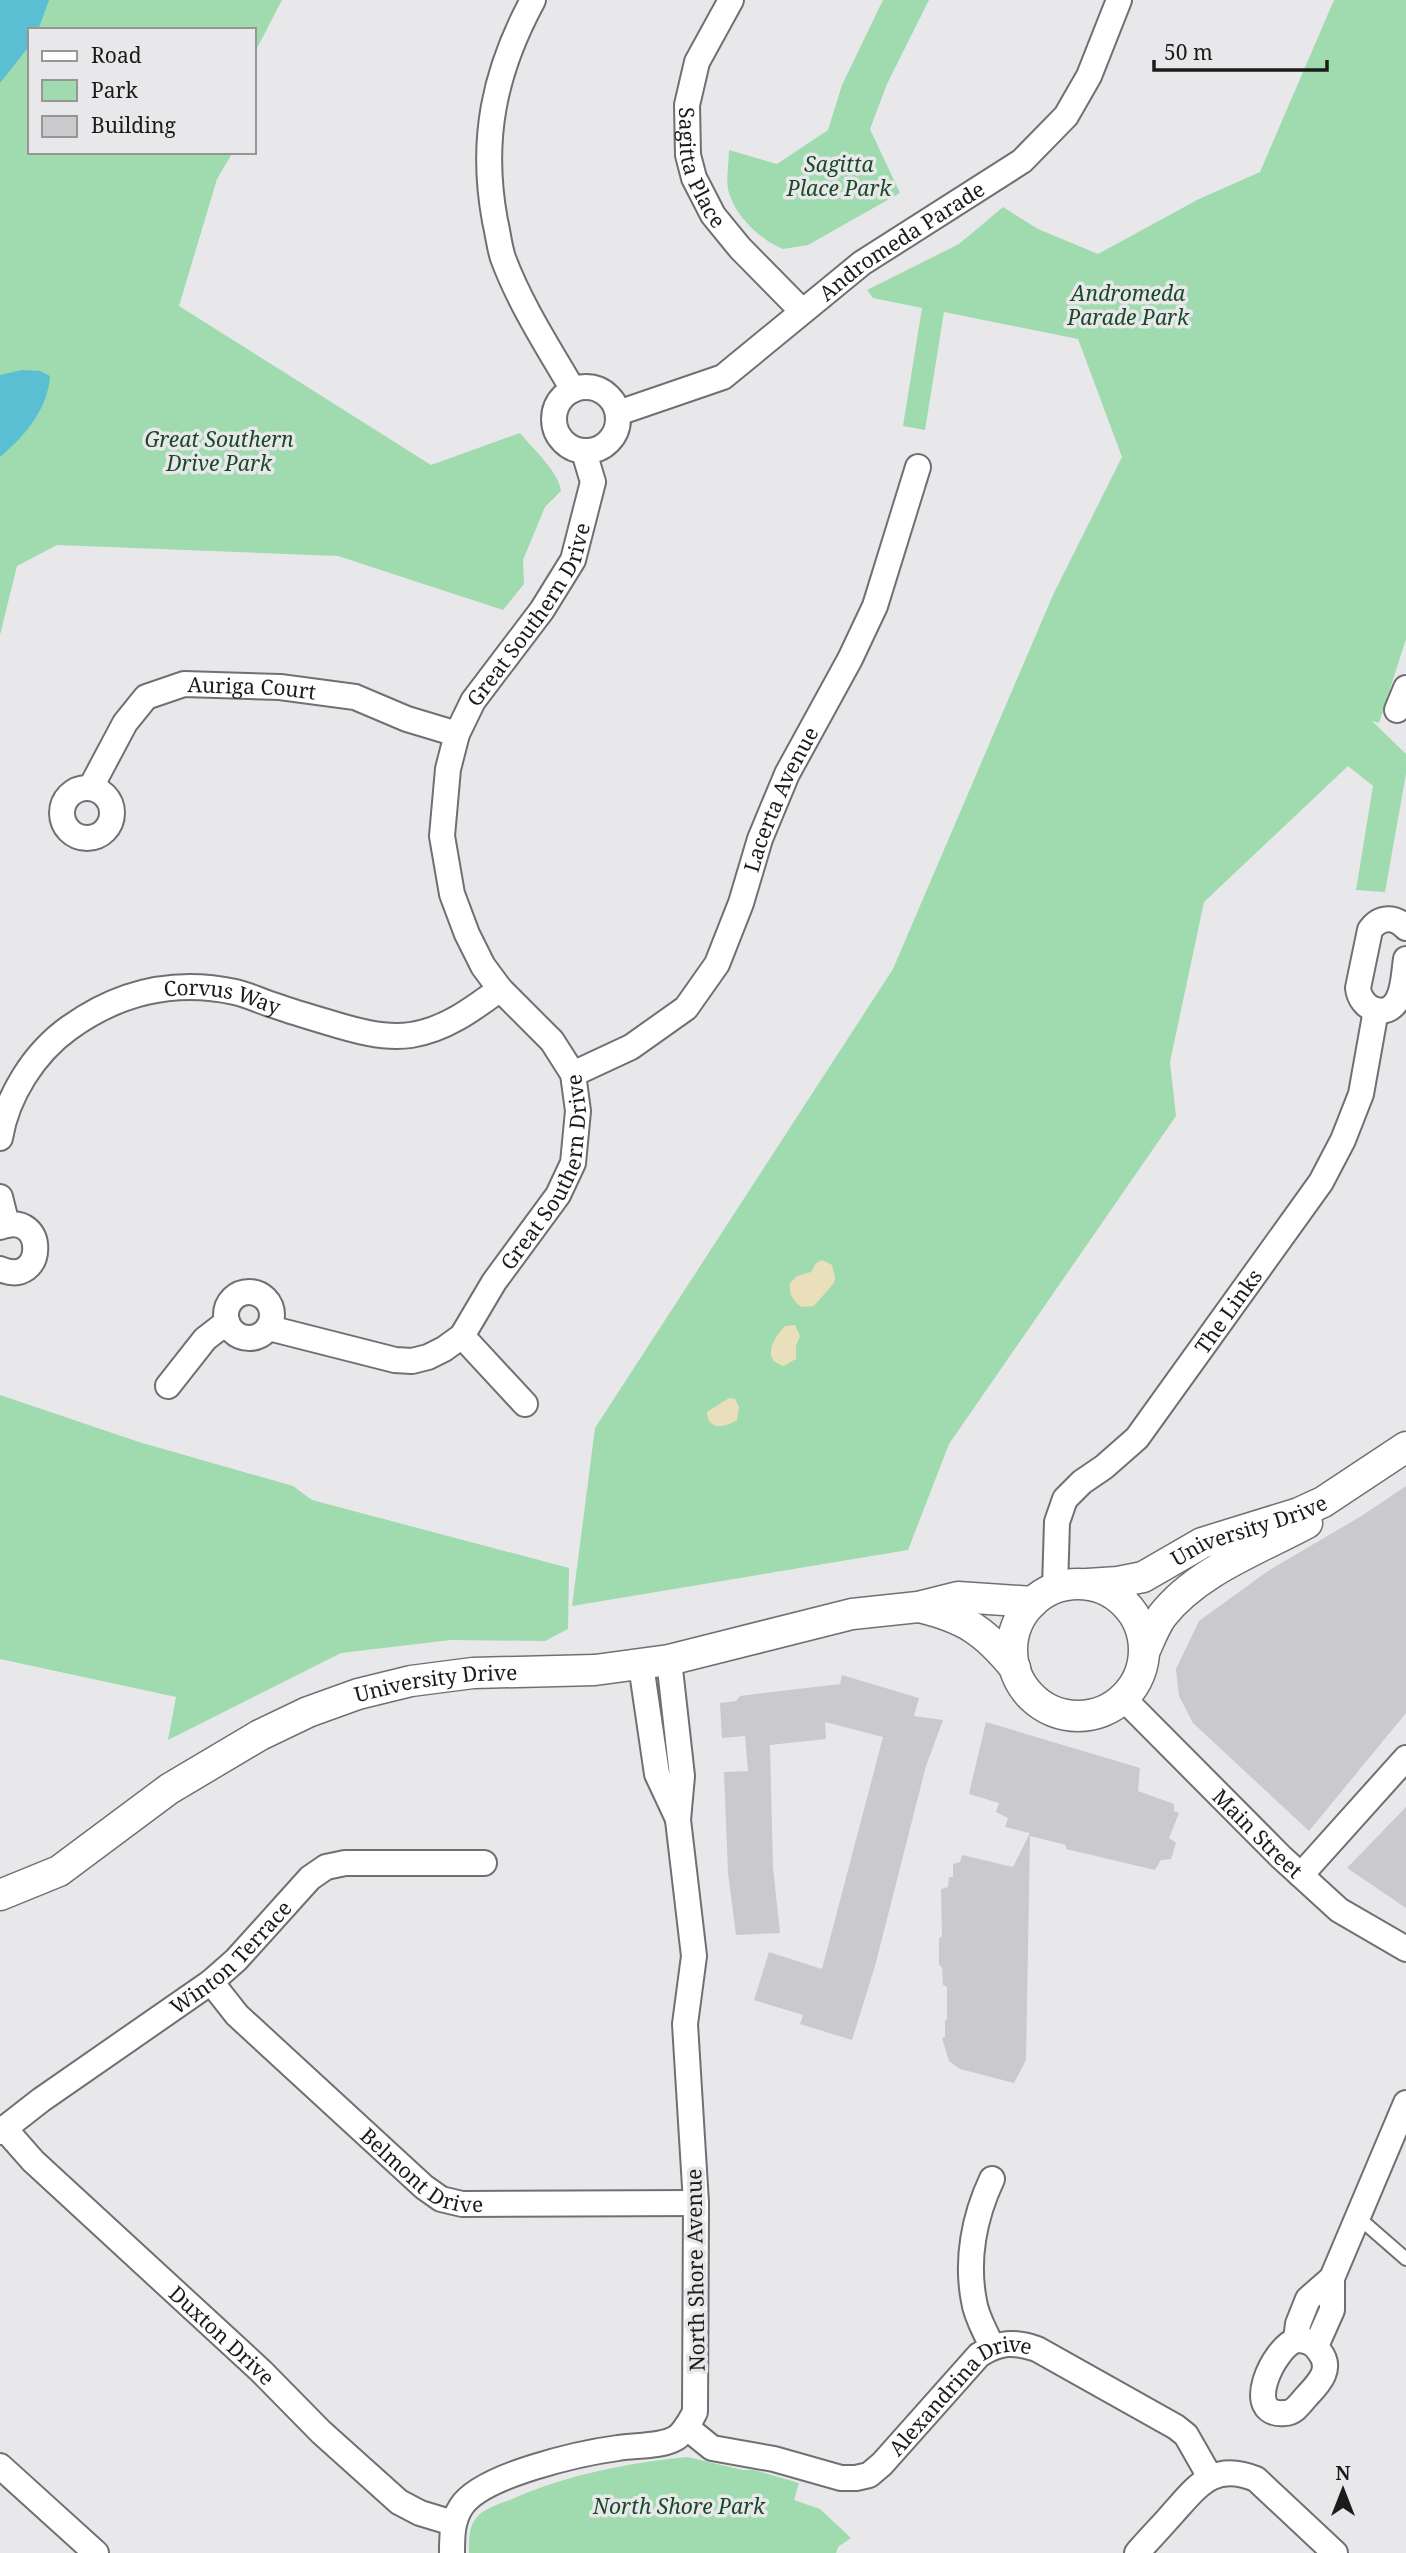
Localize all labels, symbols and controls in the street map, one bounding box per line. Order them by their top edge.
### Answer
legend [28,28,256,154]
scale bar [1154,28,1327,72]
text: 50 m [1164,38,1213,66]
text: Road [91,41,142,69]
text: Park [91,76,138,104]
street label: Sagitta Place [673,107,732,234]
text: Building [91,111,176,139]
park label: Sagitta Place Park [786,150,892,202]
street label: Andromeda Parade [813,175,990,307]
park label: Andromeda Parade Park [1066,279,1190,331]
park label: Great Southern Drive Park [144,425,294,477]
street label: Great Southern Drive [460,520,596,712]
street label: Auriga Court [187,670,318,706]
street label: Lacerta Avenue [737,721,824,875]
street label: Corvus Way [162,973,284,1021]
street label: Great Southern Drive [494,1072,592,1275]
street label: The Links [1188,1263,1268,1359]
street label: University Drive [1165,1488,1331,1572]
street label: University Drive [351,1658,518,1708]
street label: Main Street [1207,1782,1309,1884]
street label: Winton Terrace [164,1894,297,2020]
street label: Belmont Drive [354,2121,483,2218]
street label: North Shore Avenue [679,2168,711,2372]
street label: Duxton Drive [163,2279,281,2391]
street label: Alexandrina Drive [882,2330,1035,2462]
north arrow [1308,2455,1378,2525]
text: N [1336,2460,1351,2486]
park label: North Shore Park [592,2492,766,2520]

